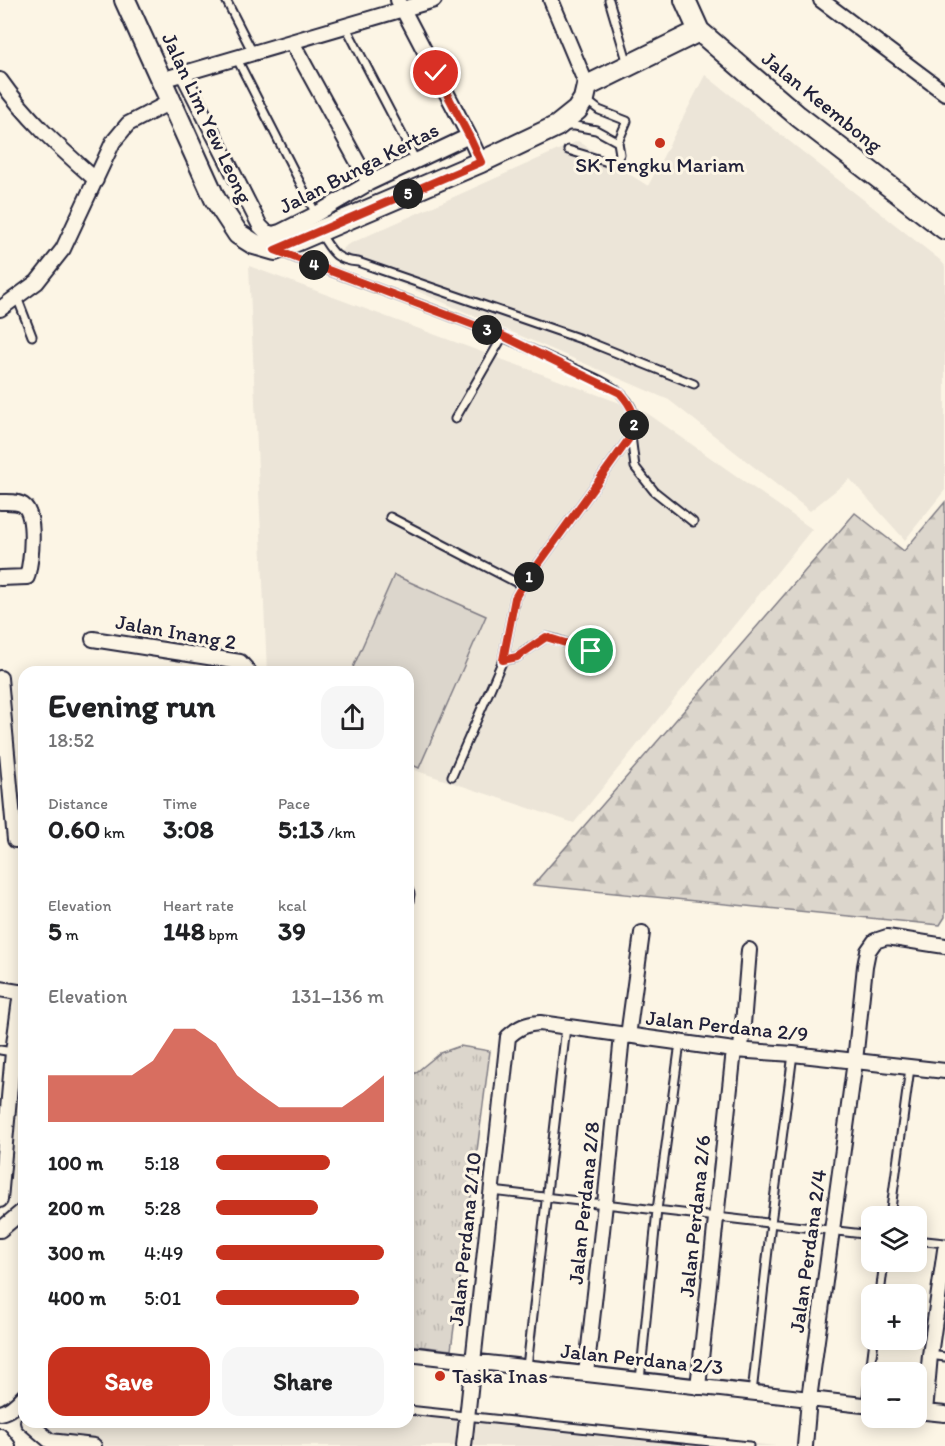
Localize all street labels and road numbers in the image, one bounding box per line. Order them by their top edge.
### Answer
street label: Jalan Lim Yew Leong [157,28,258,207]
street label: Jalan Keembong [757,45,888,158]
street label: Jalan Bunga Kertas [275,117,443,219]
street label: Jalan Inang 2 [114,609,238,654]
street label: Jalan Perdana 2/9 [645,1005,809,1046]
street label: Jalan Perdana 2/8 [563,1120,604,1286]
street label: Jalan Perdana 2/6 [674,1134,715,1298]
street label: Jalan Perdana 2/10 [443,1151,486,1327]
street label: Jalan Perdana 2/4 [784,1167,831,1334]
street label: Jalan Perdana 2/3 [559,1338,725,1379]

